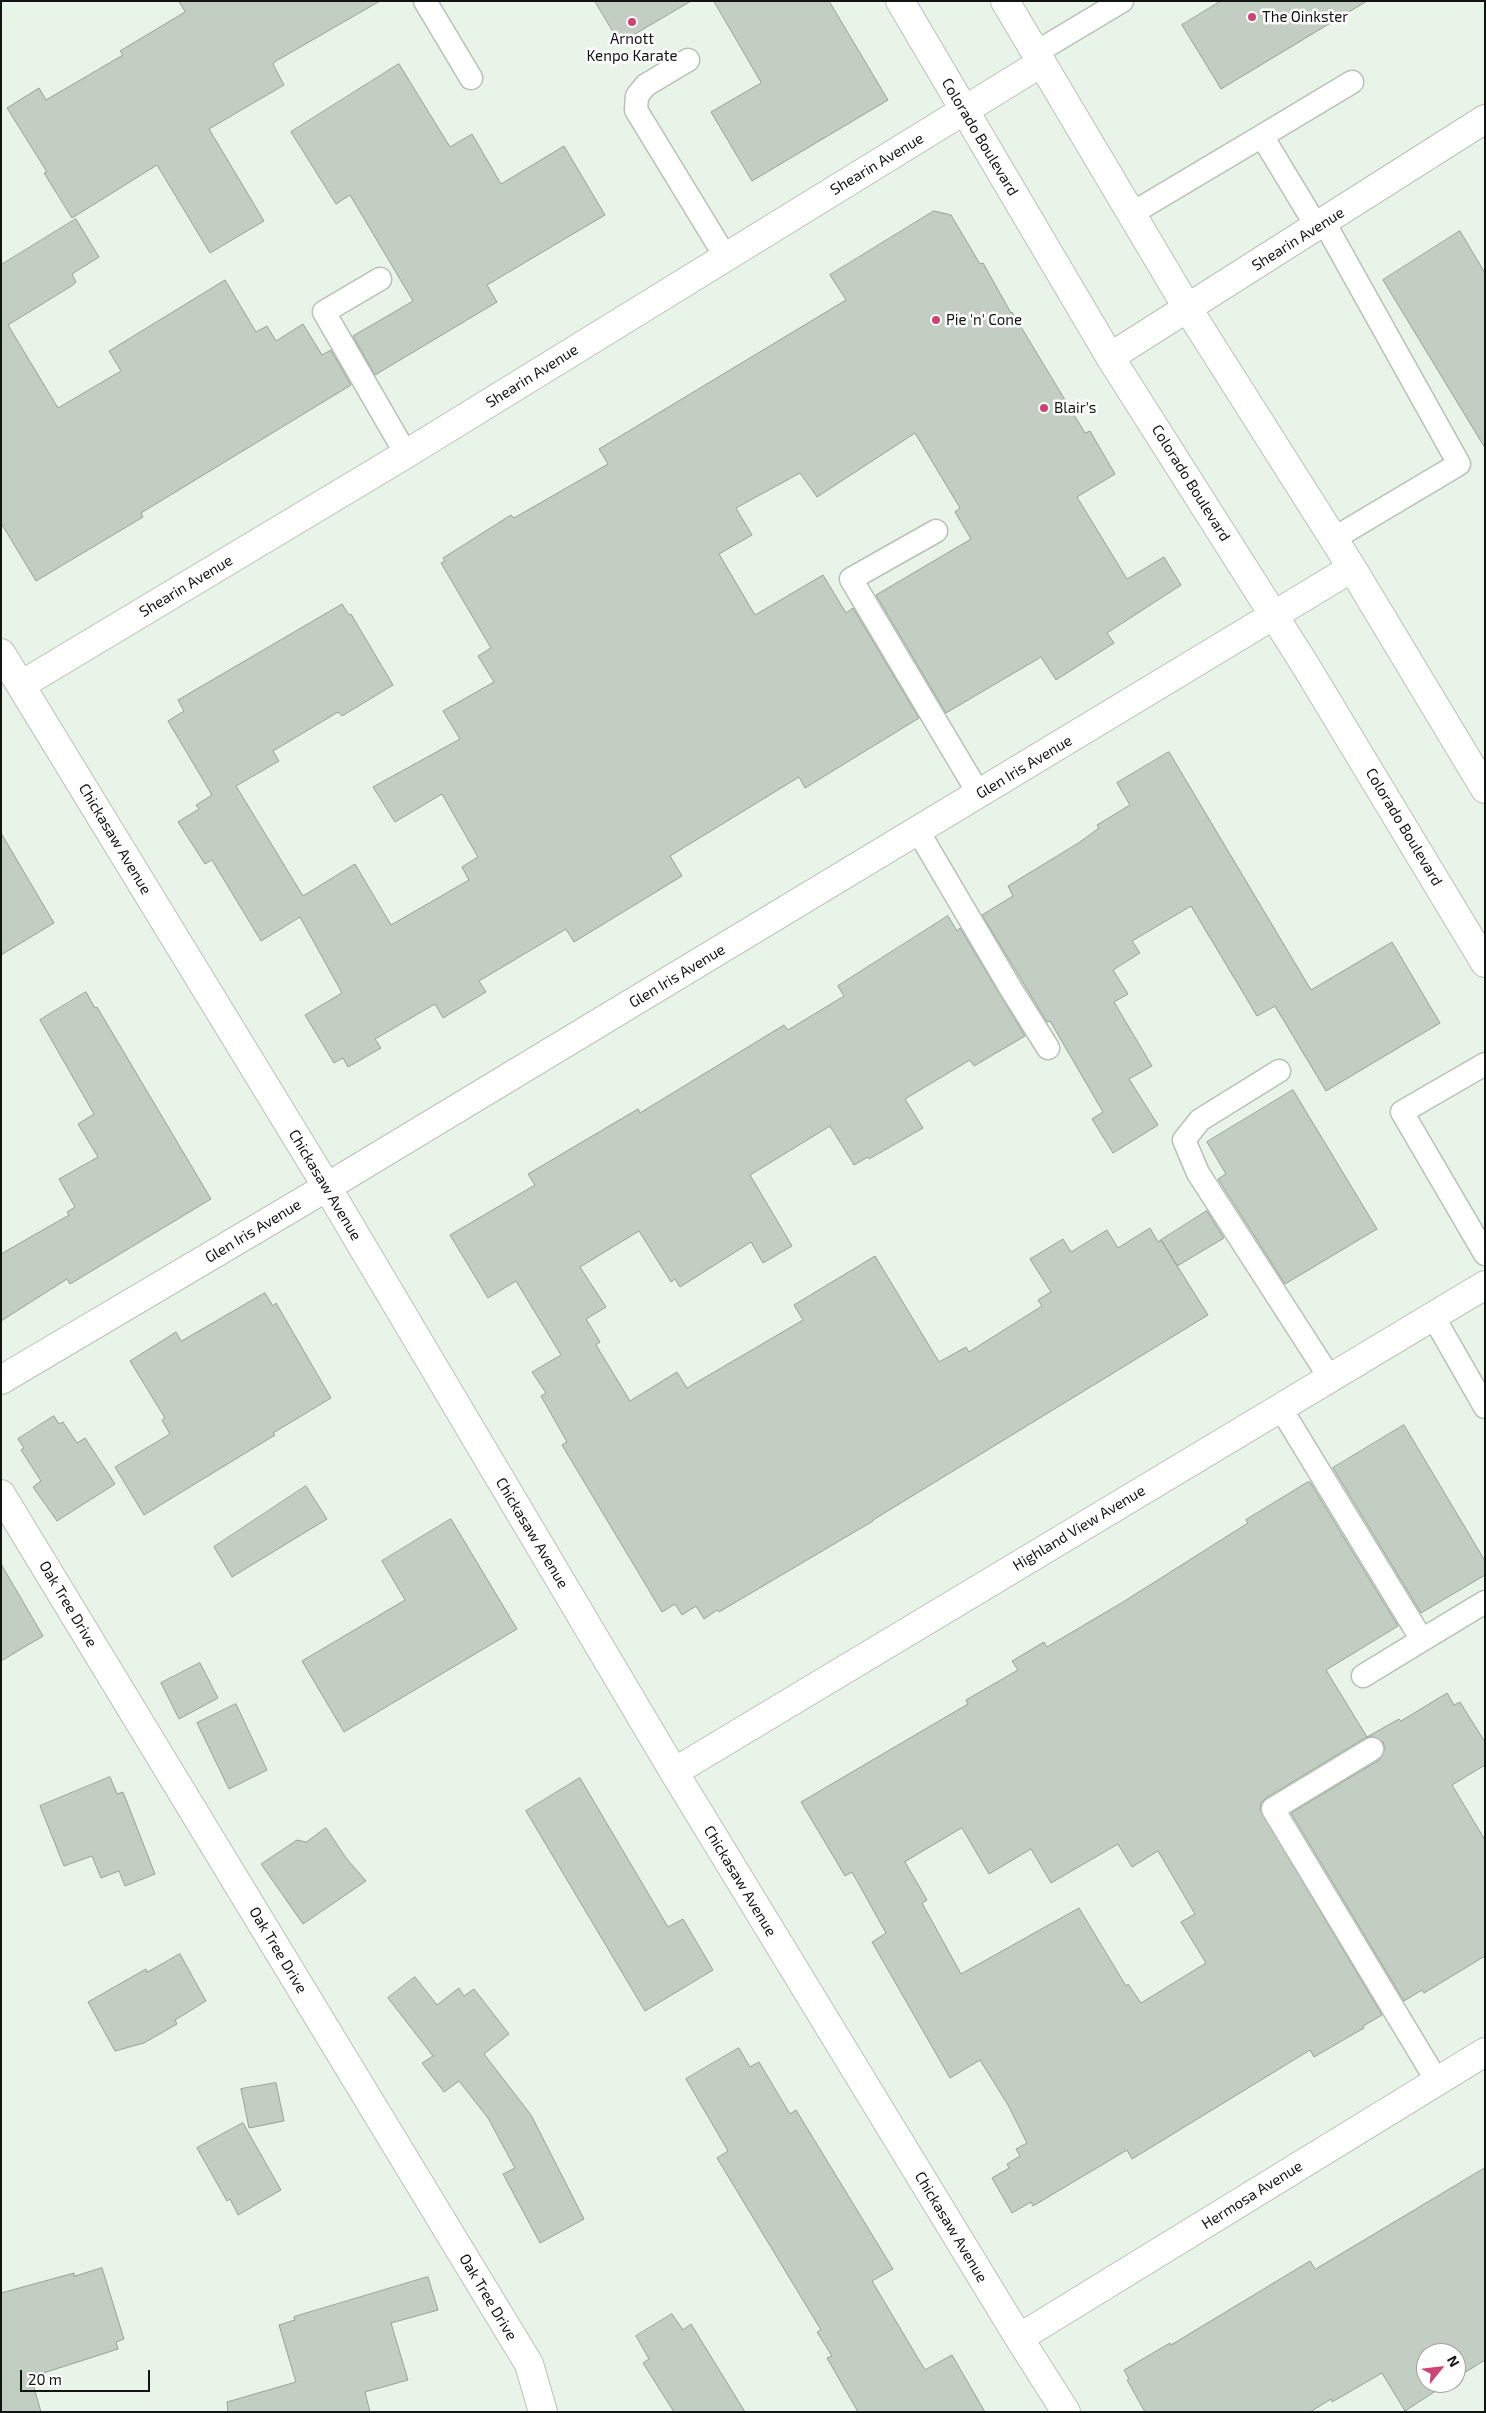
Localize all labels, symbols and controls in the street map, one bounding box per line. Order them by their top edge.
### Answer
place label: The Oinkster [1262,8,1348,26]
marker: The Oinkster [1246,11,1258,23]
marker: Arnott Kenpo Karate [626,16,638,28]
place label: Arnott Kenpo Karate [586,30,678,65]
street label: Colorado Boulevard [938,75,1022,199]
street label: Shearin Avenue [827,129,927,199]
street label: Shearin Avenue [1249,203,1347,275]
place label: Pie 'n' Cone [946,311,1022,329]
marker: Pie 'n' Cone [930,314,942,326]
street label: Shearin Avenue [483,340,581,412]
place label: Blair's [1054,399,1096,417]
marker: Blair's [1038,402,1050,414]
street label: Colorado Boulevard [1148,421,1234,545]
street label: Shearin Avenue [136,551,236,621]
street label: Glen Iris Avenue [973,731,1075,803]
street label: Colorado Boulevard [1362,765,1446,889]
street label: Chickasaw Avenue [75,780,155,898]
street label: Glen Iris Avenue [626,940,728,1012]
street label: Chickasaw Avenue [285,1126,365,1244]
street label: Glen Iris Avenue [202,1195,304,1267]
street label: Chickasaw Avenue [492,1474,572,1592]
street label: Highland View Avenue [1010,1481,1148,1575]
street label: Oak Tree Drive [35,1558,101,1650]
street label: Chickasaw Avenue [700,1822,780,1940]
street label: Oak Tree Drive [245,1904,311,1996]
street label: Hermosa Avenue [1198,2157,1306,2233]
street label: Chickasaw Avenue [911,2168,991,2286]
street label: Oak Tree Drive [455,2251,521,2343]
north arrow [1416,2343,1466,2393]
text: N [1444,2352,1464,2370]
scale bar [22,2360,152,2392]
text: 20 m [28,2370,62,2388]

